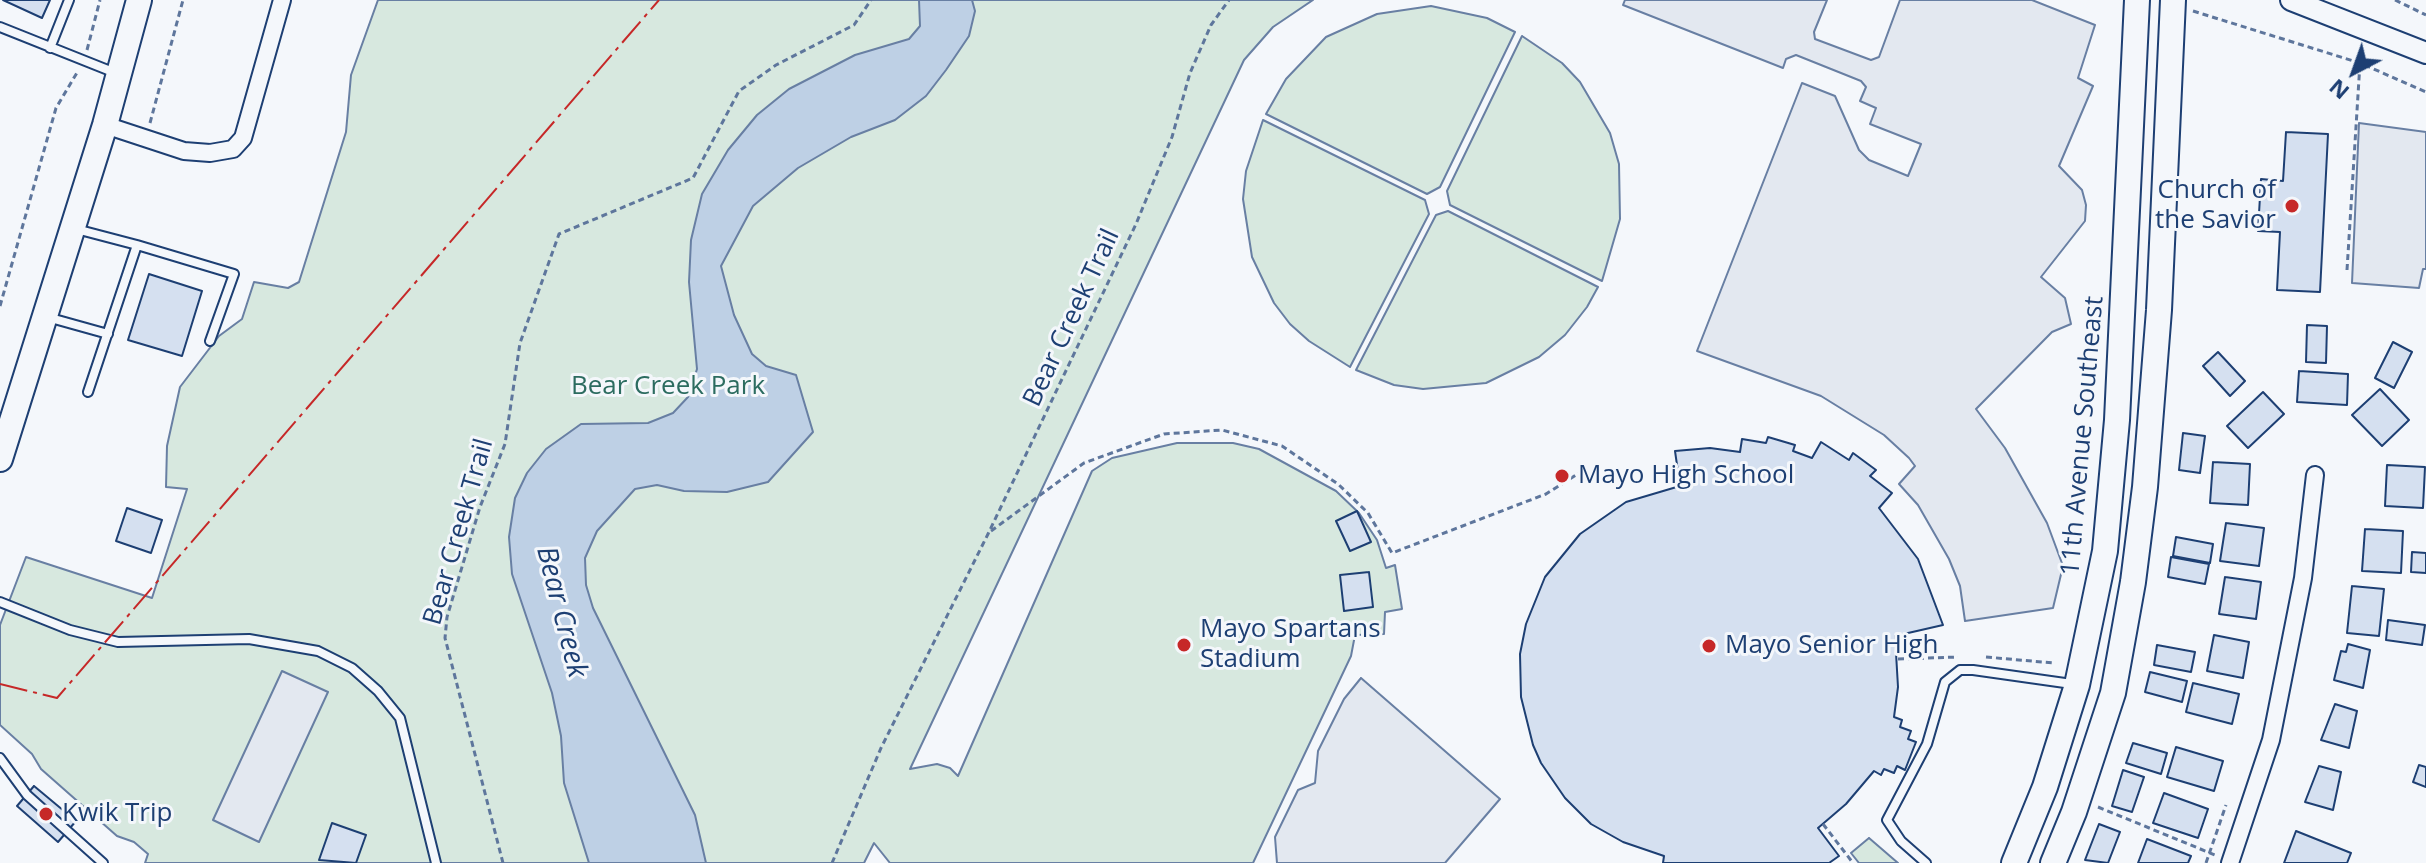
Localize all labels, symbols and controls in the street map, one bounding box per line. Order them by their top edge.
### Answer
north arrow [2314,32,2394,112]
text: N [2322,73,2355,107]
place label: Church of the Savior [2155,175,2276,236]
marker: Church of the Savior [2283,197,2301,215]
street label: Bear Creek Trail [1017,224,1127,412]
street label: 11th Avenue Southeast [2055,295,2111,577]
park label: Bear Creek Park [571,371,765,403]
street label: Bear Creek Trail [417,435,501,629]
place label: Mayo High School [1578,460,1794,492]
marker: Mayo High School [1553,467,1571,485]
water label: Bear Creek [528,543,594,681]
place label: Mayo Spartans Stadium [1200,614,1381,676]
place label: Mayo Senior High [1725,630,1938,662]
marker: Mayo Spartans Stadium [1175,636,1193,654]
marker: Mayo Senior High [1700,637,1718,655]
place label: Kwik Trip [62,798,172,830]
marker: Kwik Trip [37,805,55,823]

